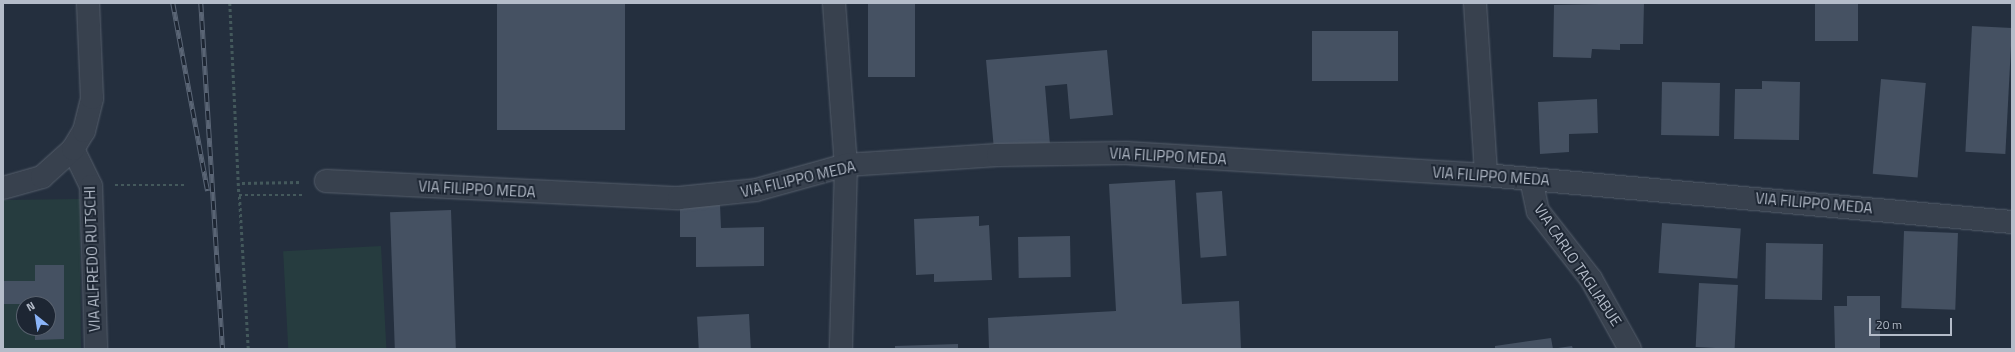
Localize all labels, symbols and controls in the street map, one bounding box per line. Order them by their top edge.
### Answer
street label: VIA FILIPPO MEDA [1109,144,1227,168]
street label: VIA FILIPPO MEDA [739,157,857,201]
street label: VIA FILIPPO MEDA [1432,163,1550,189]
street label: VIA FILIPPO MEDA [418,177,536,201]
street label: VIA ALFREDO RUTSCHI [80,186,104,332]
street label: VIA FILIPPO MEDA [1755,189,1873,217]
street label: VIA CARLO TAGLIABUE [1530,201,1626,329]
north arrow [16,296,56,336]
text: N [23,298,38,315]
scale bar [1871,310,1954,336]
text: 20 m [1876,315,1902,334]

